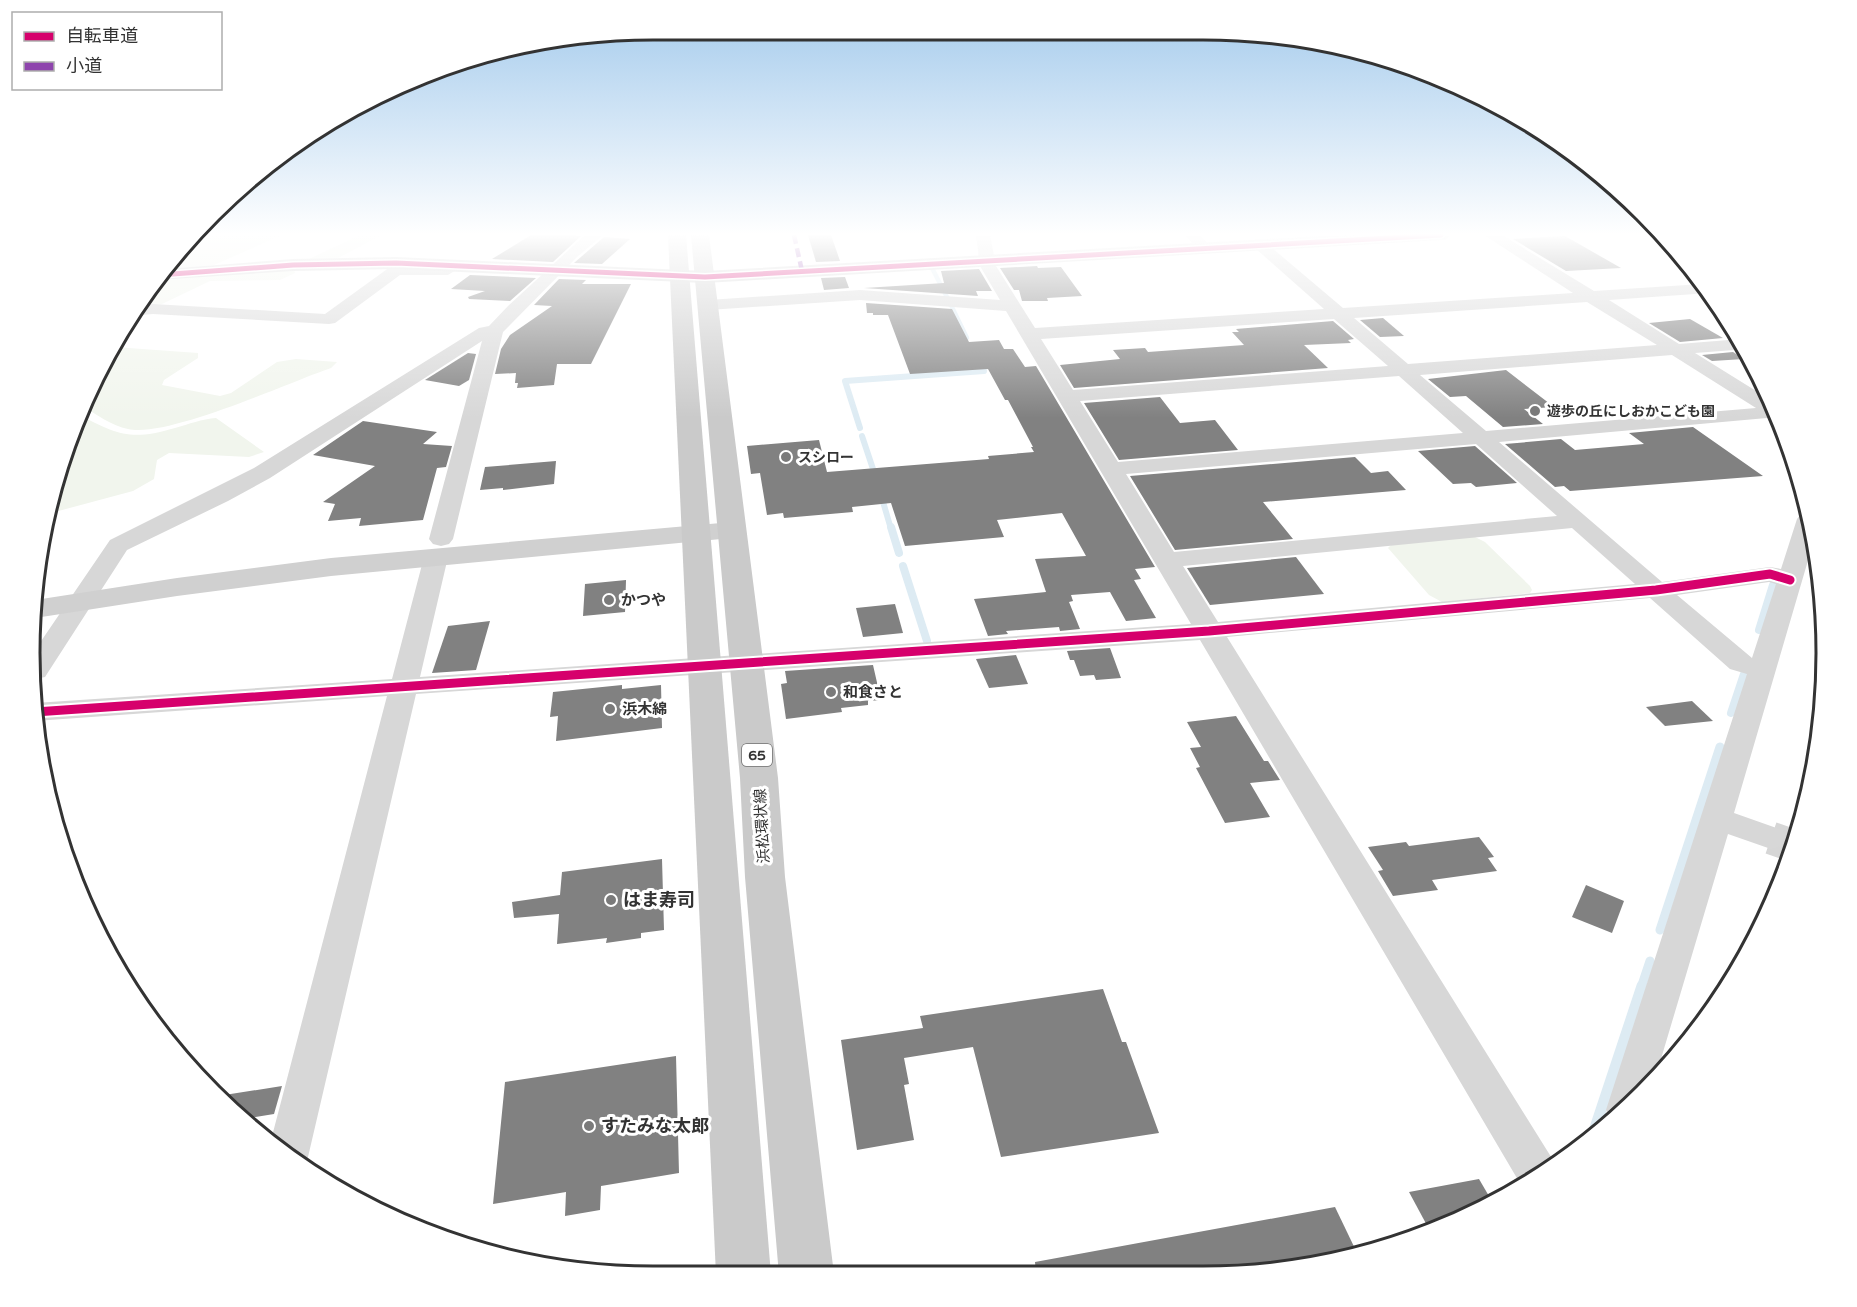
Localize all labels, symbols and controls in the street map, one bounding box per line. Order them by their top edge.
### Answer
legend [12,12,222,90]
text: 自転車道 [66,25,138,47]
text: 小道 [66,55,102,77]
place label: 遊歩の丘にしおかこども園 [1547,403,1715,420]
marker: 遊歩の丘にしおかこども園 [1528,404,1542,418]
place label: スシロー [798,449,854,466]
marker: スシロー [779,450,793,464]
place label: かつや [621,591,666,609]
marker: かつや [602,593,616,607]
place label: 和食さと [843,683,903,701]
marker: 和食さと [824,685,838,699]
place label: 浜木綿 [622,700,667,718]
marker: 浜木綿 [603,702,617,716]
road number: 65 [742,744,772,766]
street label: 浜松環状線 [751,788,773,864]
place label: はま寿司 [623,889,695,911]
marker: はま寿司 [604,893,618,907]
place label: すたみな太郎 [601,1115,709,1137]
marker: すたみな太郎 [582,1119,596,1133]

